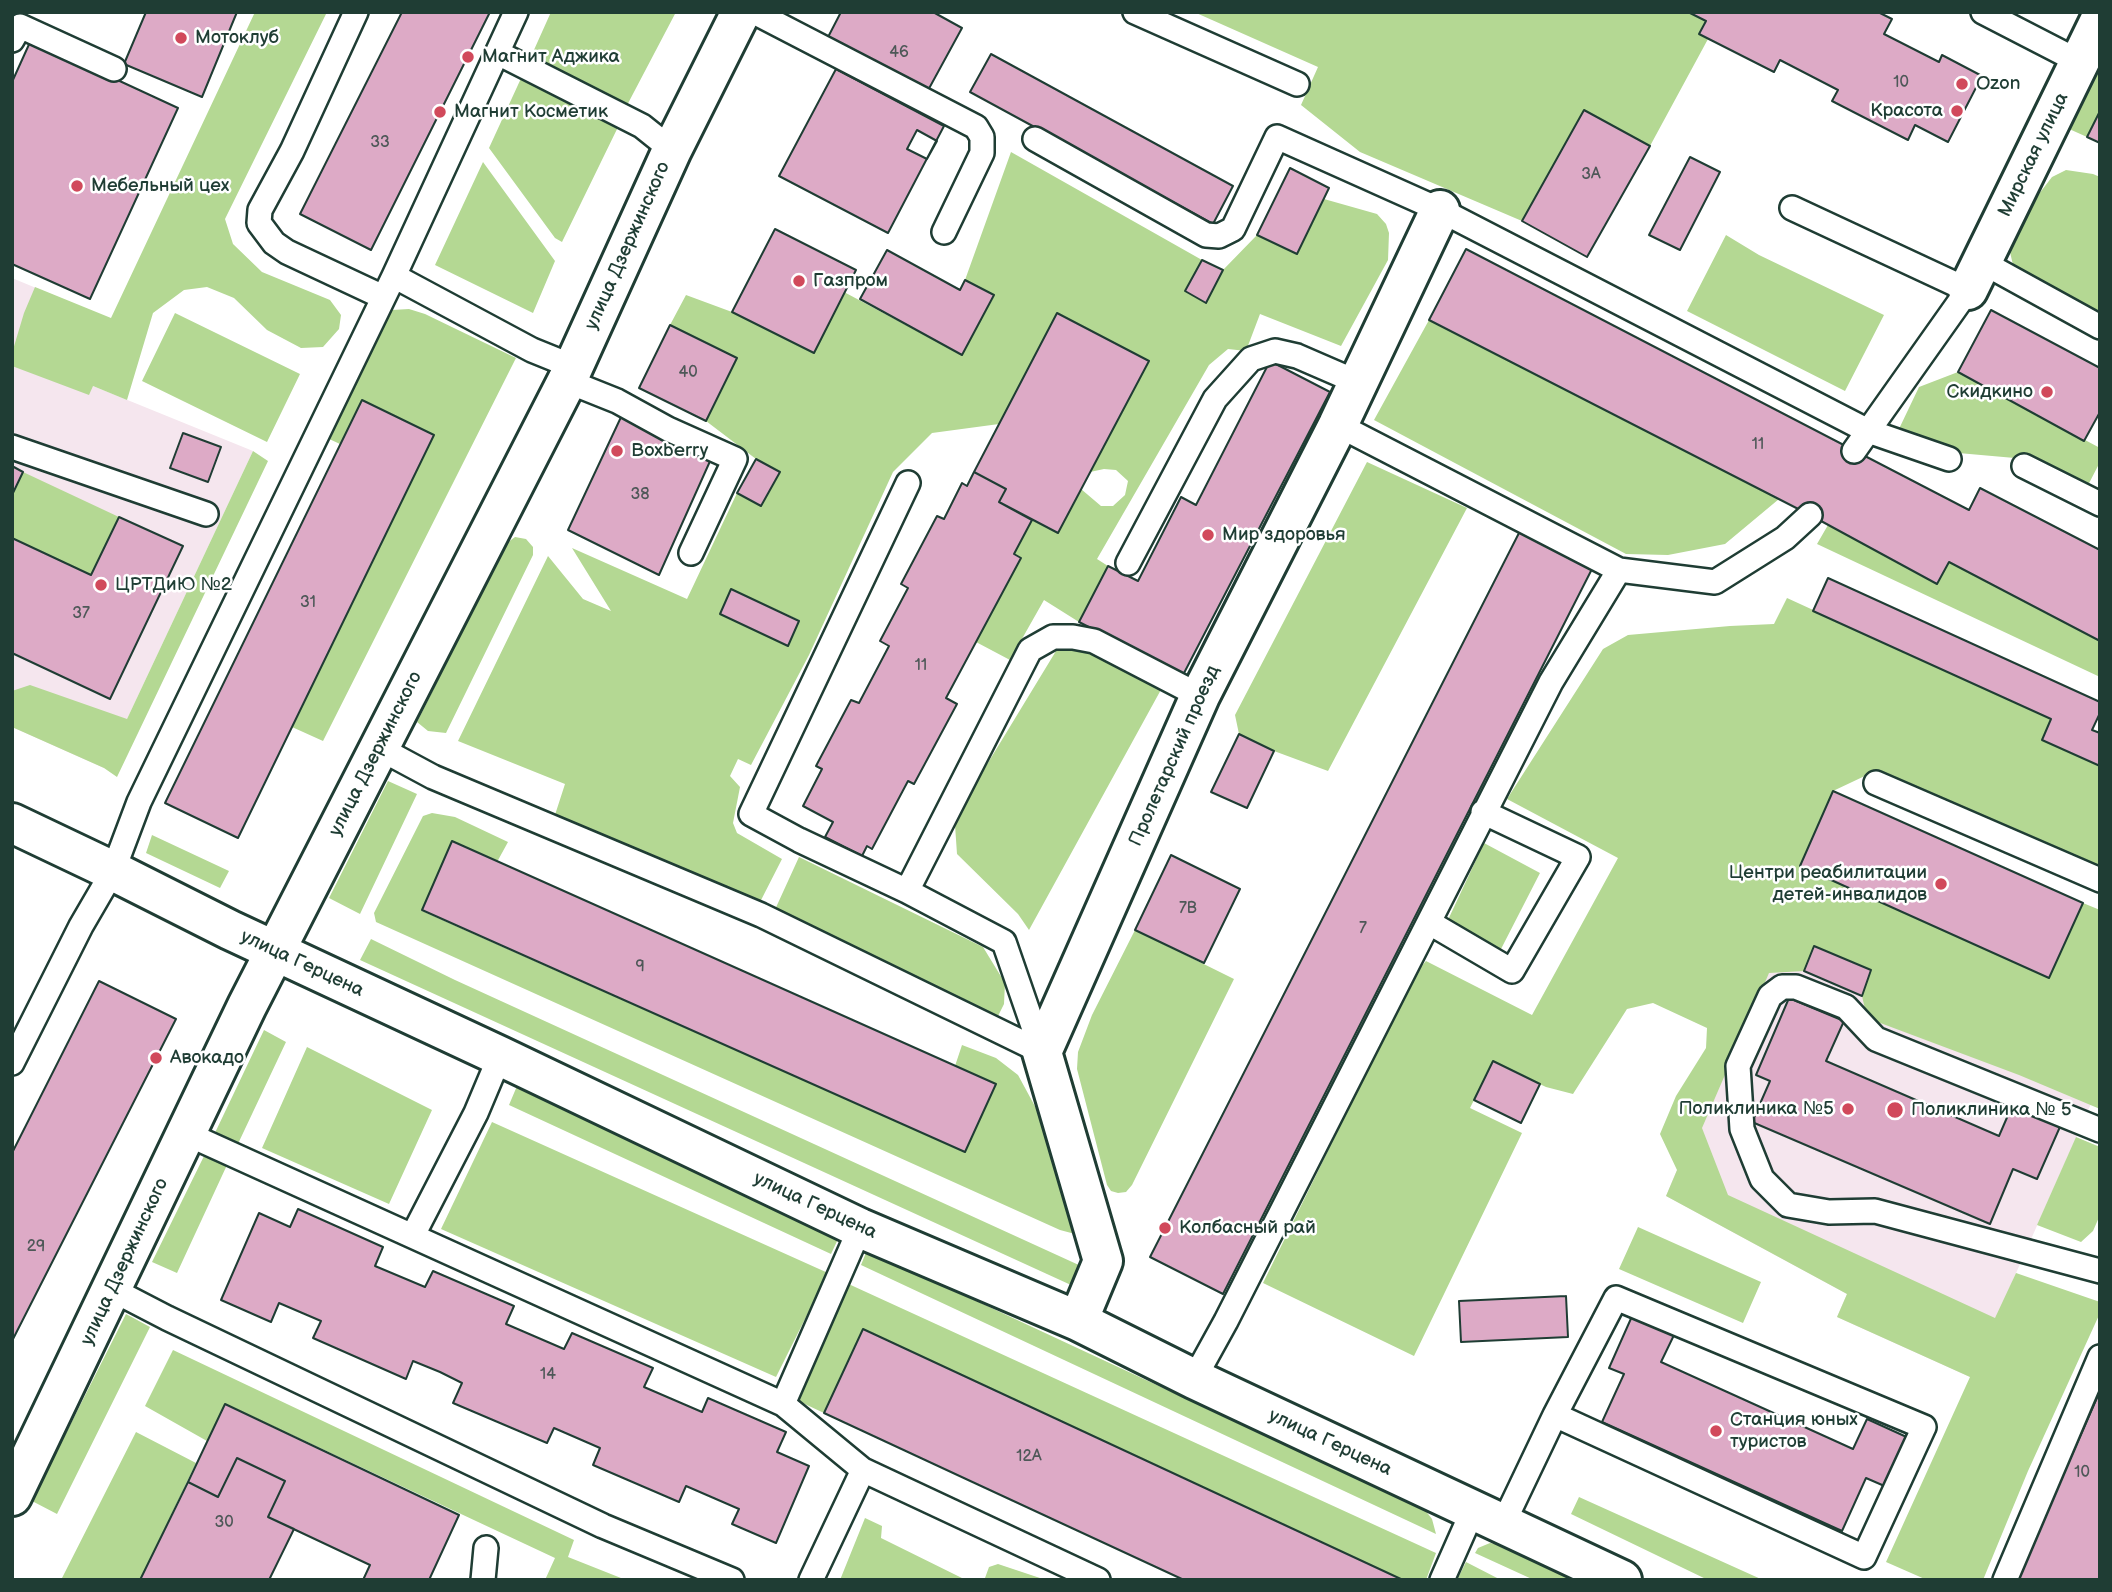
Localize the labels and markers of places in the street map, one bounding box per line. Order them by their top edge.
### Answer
place label: Мотоклуб [195,27,279,49]
marker: Мотоклуб [173,30,189,46]
place label: Магнит Аджика [482,46,620,68]
marker: Магнит Аджика [460,49,476,65]
place label: Ozon [1976,73,2021,95]
marker: Ozon [1954,76,1970,92]
place label: Красота [1870,100,1943,122]
place label: Магнит Косметик [454,101,608,123]
marker: Красота [1949,103,1965,119]
marker: Магнит Косметик [432,104,448,120]
place label: Мебельный цех [91,175,229,197]
marker: Мебельный цех [69,178,85,194]
place label: Газпром [813,270,888,292]
marker: Газпром [791,273,807,289]
place label: Скидкино [1946,381,2033,403]
marker: Скидкино [2039,384,2055,400]
place label: Boxberry [631,440,708,462]
marker: Boxberry [609,443,625,459]
place label: Мир здоровья [1222,524,1345,546]
marker: Мир здоровья [1200,527,1216,543]
place label: ЦРТДиЮ №2 [115,574,232,596]
marker: ЦРТДиЮ №2 [93,577,109,593]
place label: Центри реабилитации детей-инвалидов [1729,862,1927,906]
marker: Центри реабилитации детей-инвалидов [1933,876,1949,892]
place label: Авокадо [170,1047,244,1069]
marker: Авокадо [148,1050,164,1066]
place label: Поликлиника №5 [1678,1098,1834,1120]
place label: Поликлиника № 5 [1911,1099,2072,1121]
marker: Поликлиника № 5 [1885,1100,1905,1120]
marker: Поликлиника №5 [1840,1101,1856,1117]
place label: Колбасный рай [1179,1217,1316,1239]
marker: Колбасный рай [1157,1220,1173,1236]
place label: Станция юных туристов [1730,1409,1858,1453]
marker: Станция юных туристов [1708,1423,1724,1439]

